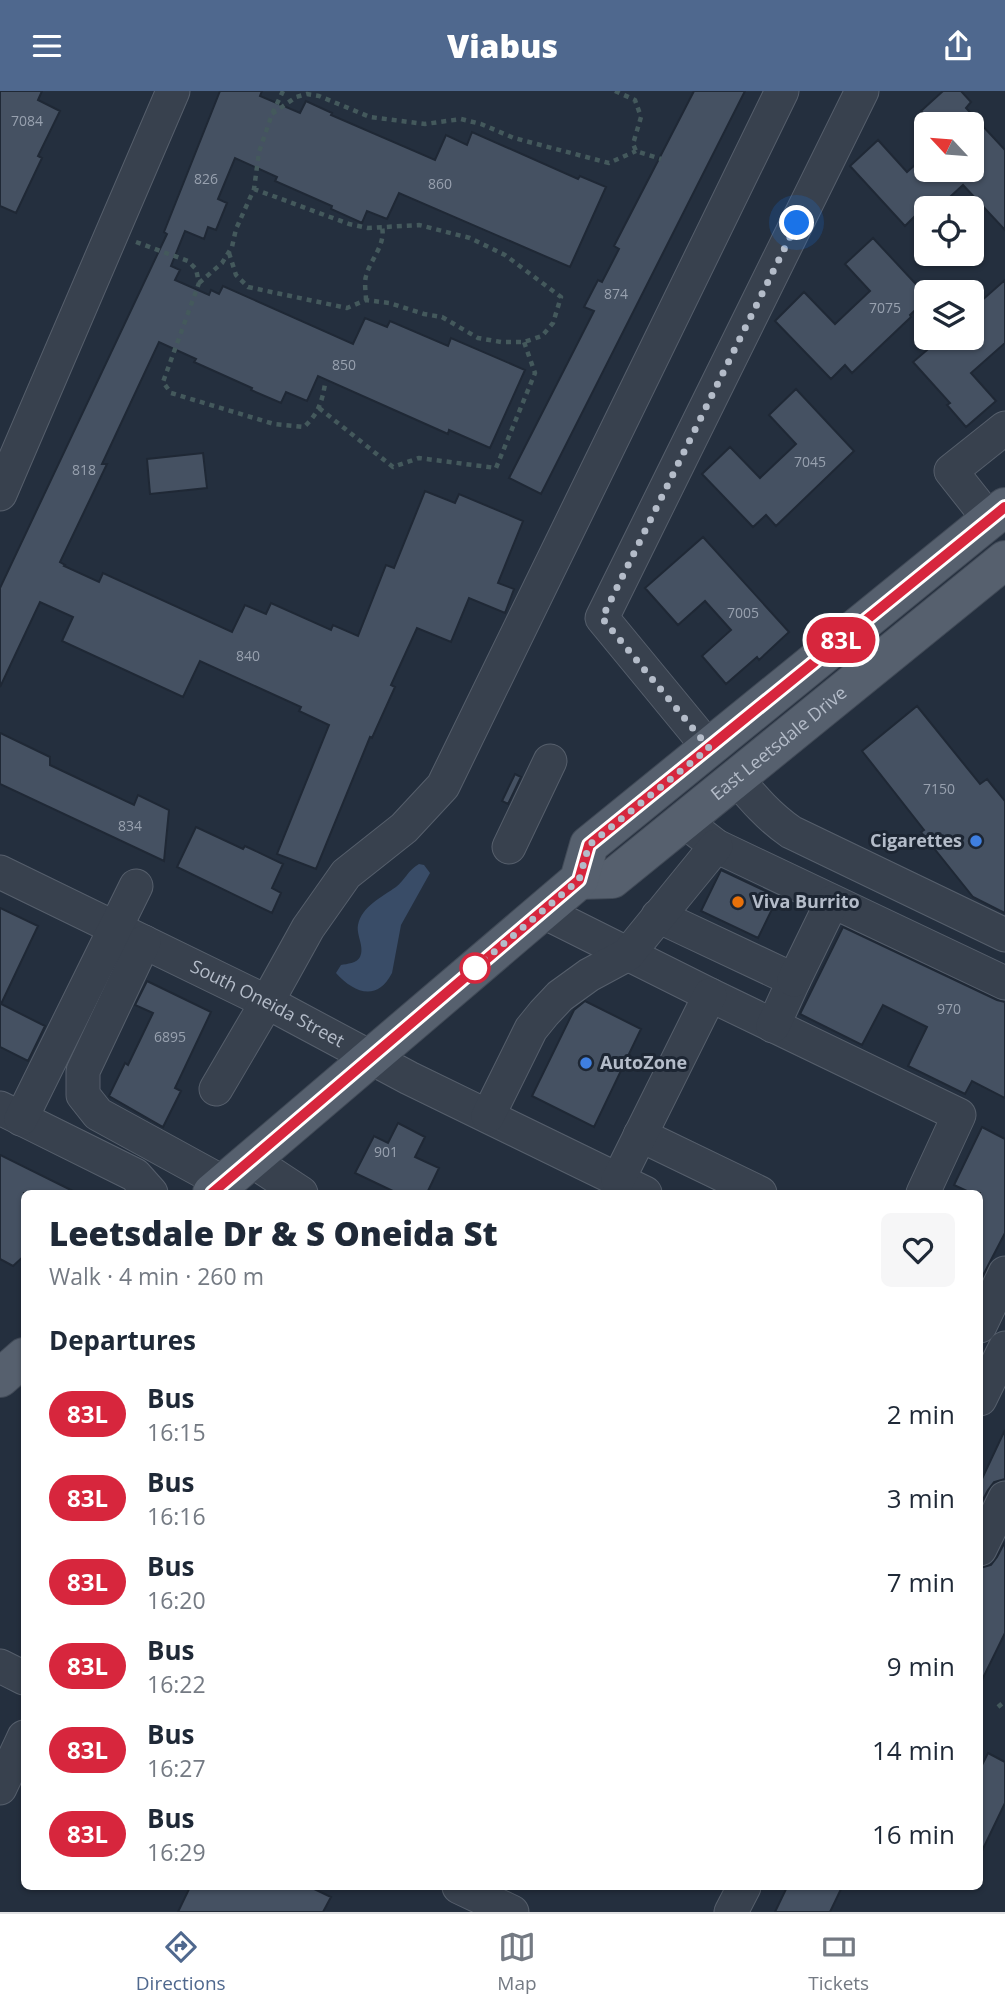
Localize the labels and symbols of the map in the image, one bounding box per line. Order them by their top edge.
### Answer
house number: 7084 [11,111,43,130]
north arrow [914,112,984,182]
house number: 826 [194,169,218,188]
house number: 860 [428,174,452,193]
your location [779,205,814,240]
house number: 874 [604,284,628,303]
house number: 7075 [869,298,901,317]
house number: 850 [332,355,356,374]
house number: 7045 [794,452,826,471]
house number: 818 [72,460,96,479]
house number: 7005 [727,603,759,622]
line badge: 83L [801,617,881,663]
house number: 840 [236,646,260,665]
street label: East Leetsdale Drive [705,680,851,805]
house number: 7150 [923,779,955,798]
house number: 834 [118,816,142,835]
place label: Cigarettes [870,828,962,852]
marker: Cigarettes [968,833,984,849]
place label: Viva Burrito [752,889,860,913]
marker: Viva Burrito [730,894,746,910]
unlabelled marker [460,953,490,983]
street label: South Oneida Street [187,954,349,1052]
house number: 970 [937,999,961,1018]
house number: 6895 [154,1027,186,1046]
place label: AutoZone [600,1050,687,1074]
marker: AutoZone [578,1055,594,1071]
house number: 901 [374,1142,398,1161]

